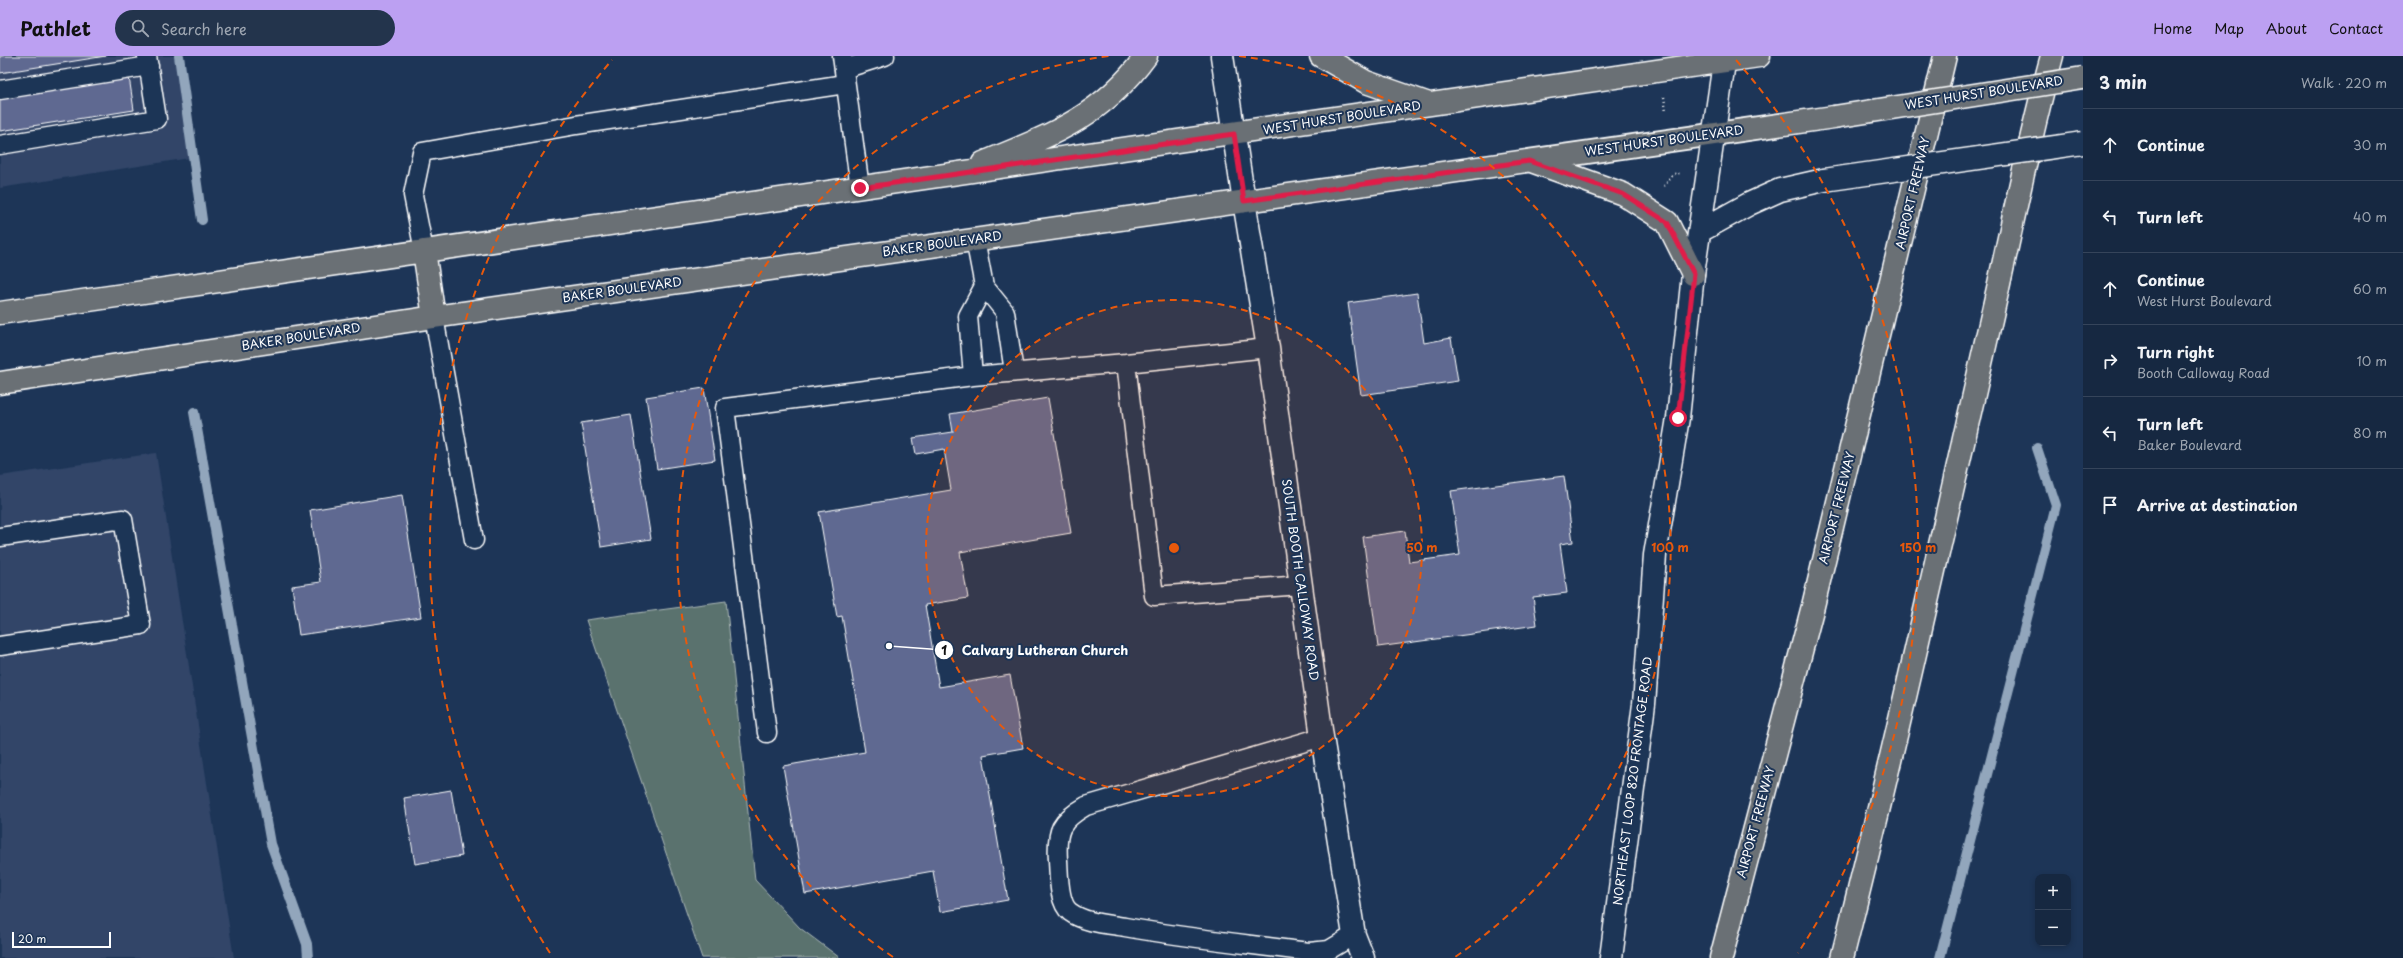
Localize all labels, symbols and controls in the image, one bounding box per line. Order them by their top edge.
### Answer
search box [115,10,395,46]
text: Pathlet [20,14,91,42]
icon: search [129,17,151,39]
text: Search here [161,17,247,40]
text: Home [2153,18,2192,39]
text: Map [2214,18,2244,39]
text: About [2266,18,2307,39]
text: Contact [2329,18,2383,39]
text: 3 min [2099,69,2147,95]
street label: WEST HURST BOULEVARD [1903,71,2064,113]
text: Walk · 220 m [2301,73,2387,92]
street label: WEST HURST BOULEVARD [1261,96,1422,138]
street label: WEST HURST BOULEVARD [1583,120,1744,160]
text: Continue [2137,133,2205,156]
street label: AIRPORT FREEWAY [1890,134,1934,251]
icon: ahead [2099,134,2121,156]
text: 30 m [2353,135,2387,154]
route end [851,179,869,197]
text: Turn left [2137,205,2203,228]
icon: left [2099,206,2121,228]
text: 40 m [2353,207,2387,226]
street label: BAKER BOULEVARD [881,226,1003,260]
text: Continue [2137,268,2205,291]
street label: BAKER BOULEVARD [561,272,683,306]
icon: ahead [2099,278,2121,300]
text: 60 m [2353,279,2387,298]
text: West Hurst Boulevard [2137,291,2272,310]
street label: BAKER BOULEVARD [240,318,362,354]
text: Turn right [2137,340,2214,363]
icon: right [2099,350,2121,372]
text: 10 m [2357,351,2387,370]
text: Booth Calloway Road [2137,363,2270,382]
route start [1669,409,1687,427]
text: Turn left [2137,412,2203,435]
icon: left [2099,422,2121,444]
text: 80 m [2353,423,2387,442]
text: Baker Boulevard [2137,435,2242,454]
street label: AIRPORT FREEWAY [1813,449,1859,566]
street label: SOUTH BOOTH CALLOWAY ROAD [1278,478,1324,682]
text: Arrive at destination [2137,493,2298,516]
icon: arrive [2099,494,2121,516]
text: 50 m [1406,538,1438,556]
text: 100 m [1651,538,1689,556]
text: 150 m [1900,538,1936,556]
centre of rings [1167,541,1181,555]
callout: Calvary Lutheran Church [934,638,1137,663]
text: Calvary Lutheran Church [962,640,1128,659]
text: 1 [941,641,947,659]
street label: NORTHEAST LOOP 820 FRONTAGE ROAD [1608,656,1656,906]
street label: AIRPORT FREEWAY [1731,764,1779,880]
map controls [2035,874,2071,946]
button: + [2035,874,2071,910]
button: − [2035,910,2071,946]
scale bar [12,930,111,949]
text: 20 m [18,930,46,947]

